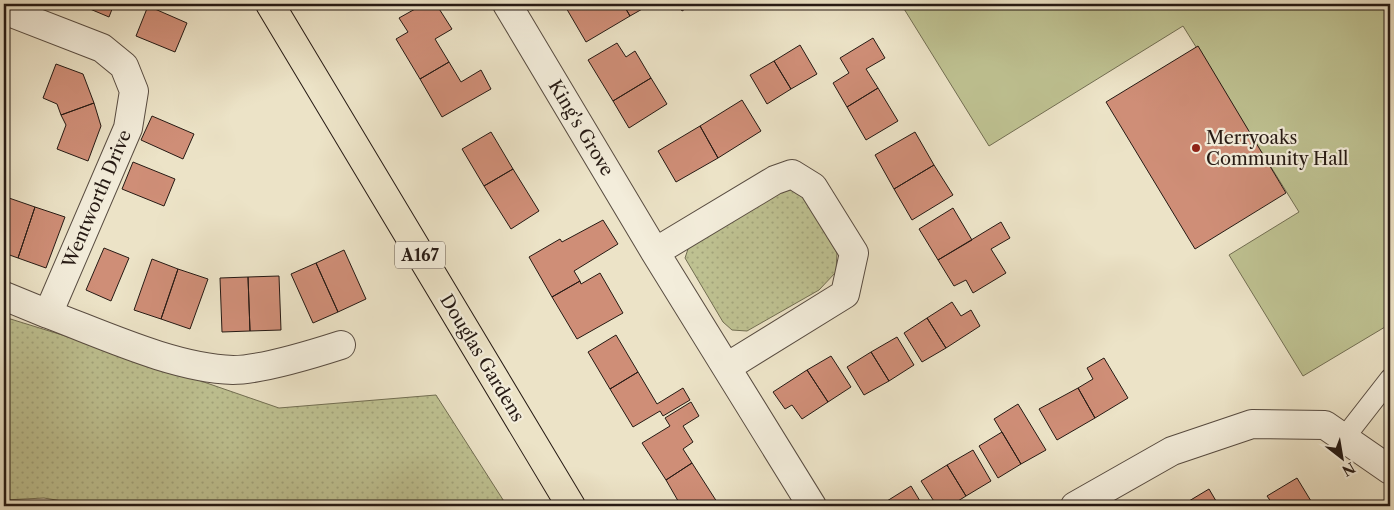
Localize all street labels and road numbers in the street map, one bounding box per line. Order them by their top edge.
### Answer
street label: King's Grove [544,76,618,180]
street label: Wentworth Drive [58,127,136,272]
road number: A167 [395,242,445,268]
street label: Douglas Gardens [435,290,529,426]

